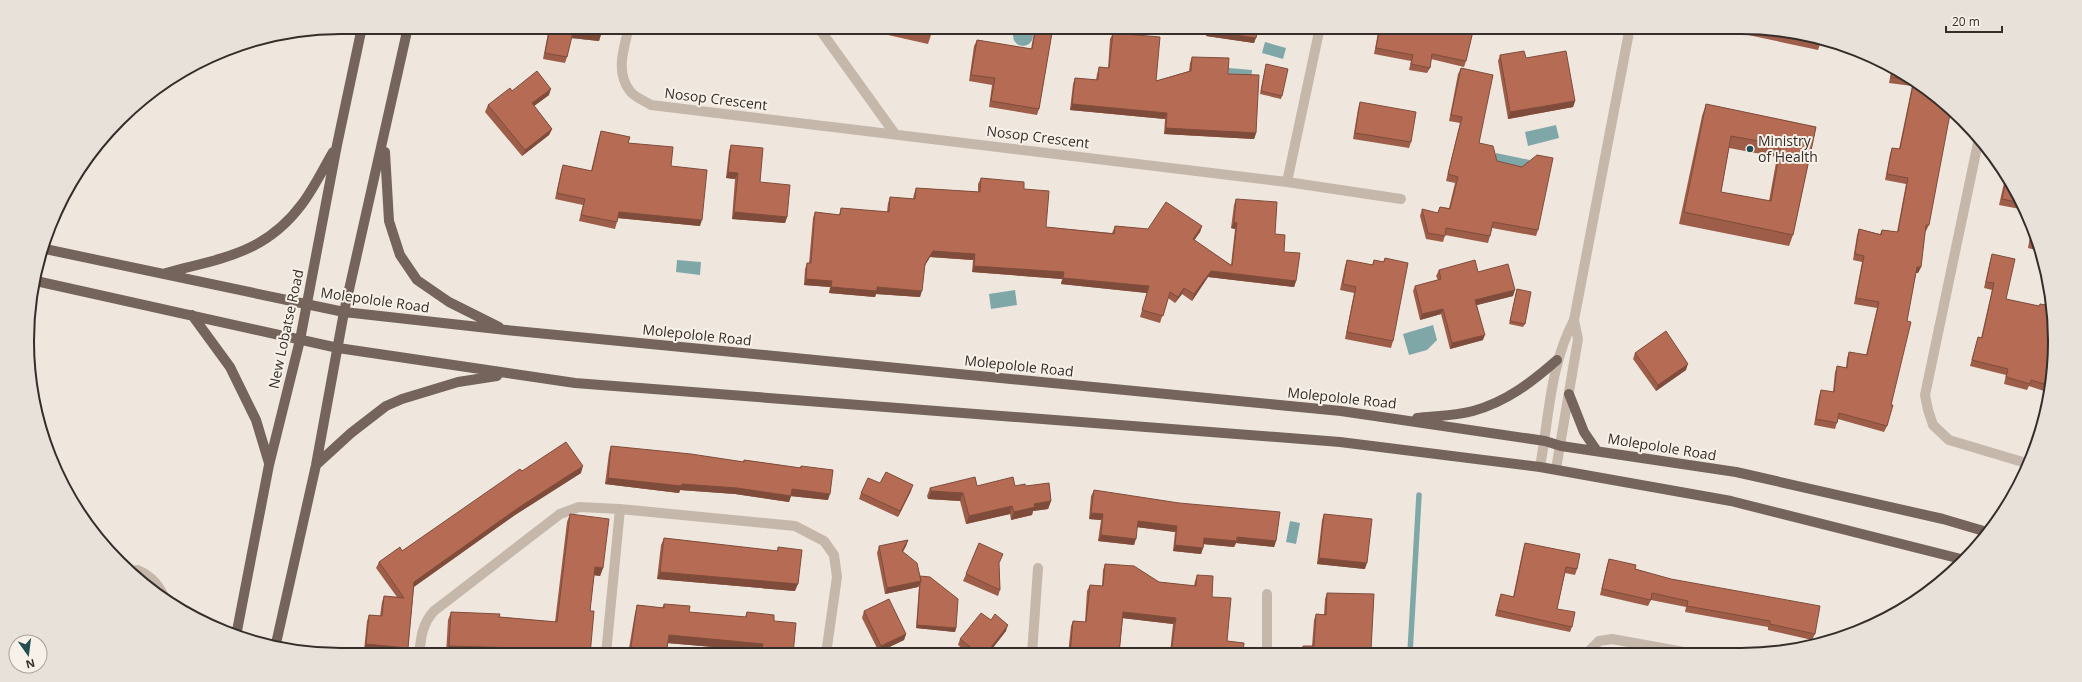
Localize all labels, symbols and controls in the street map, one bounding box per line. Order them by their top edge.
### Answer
scale bar [1946,8,2002,34]
text: 20 m [1952,13,1980,30]
street label: Nosop Crescent [664,83,769,114]
street label: Nosop Crescent [986,121,1091,152]
place label: Ministry of Health [1758,131,1818,166]
marker: Ministry of Health [1745,144,1755,154]
street label: New Lobatse Road [264,267,307,390]
street label: Molepolole Road [319,282,431,317]
street label: Molepolole Road [641,319,753,350]
street label: Molepolole Road [963,350,1075,381]
street label: Molepolole Road [1286,382,1398,413]
street label: Molepolole Road [1606,429,1718,464]
north arrow [8,634,48,674]
text: N [24,656,37,673]

